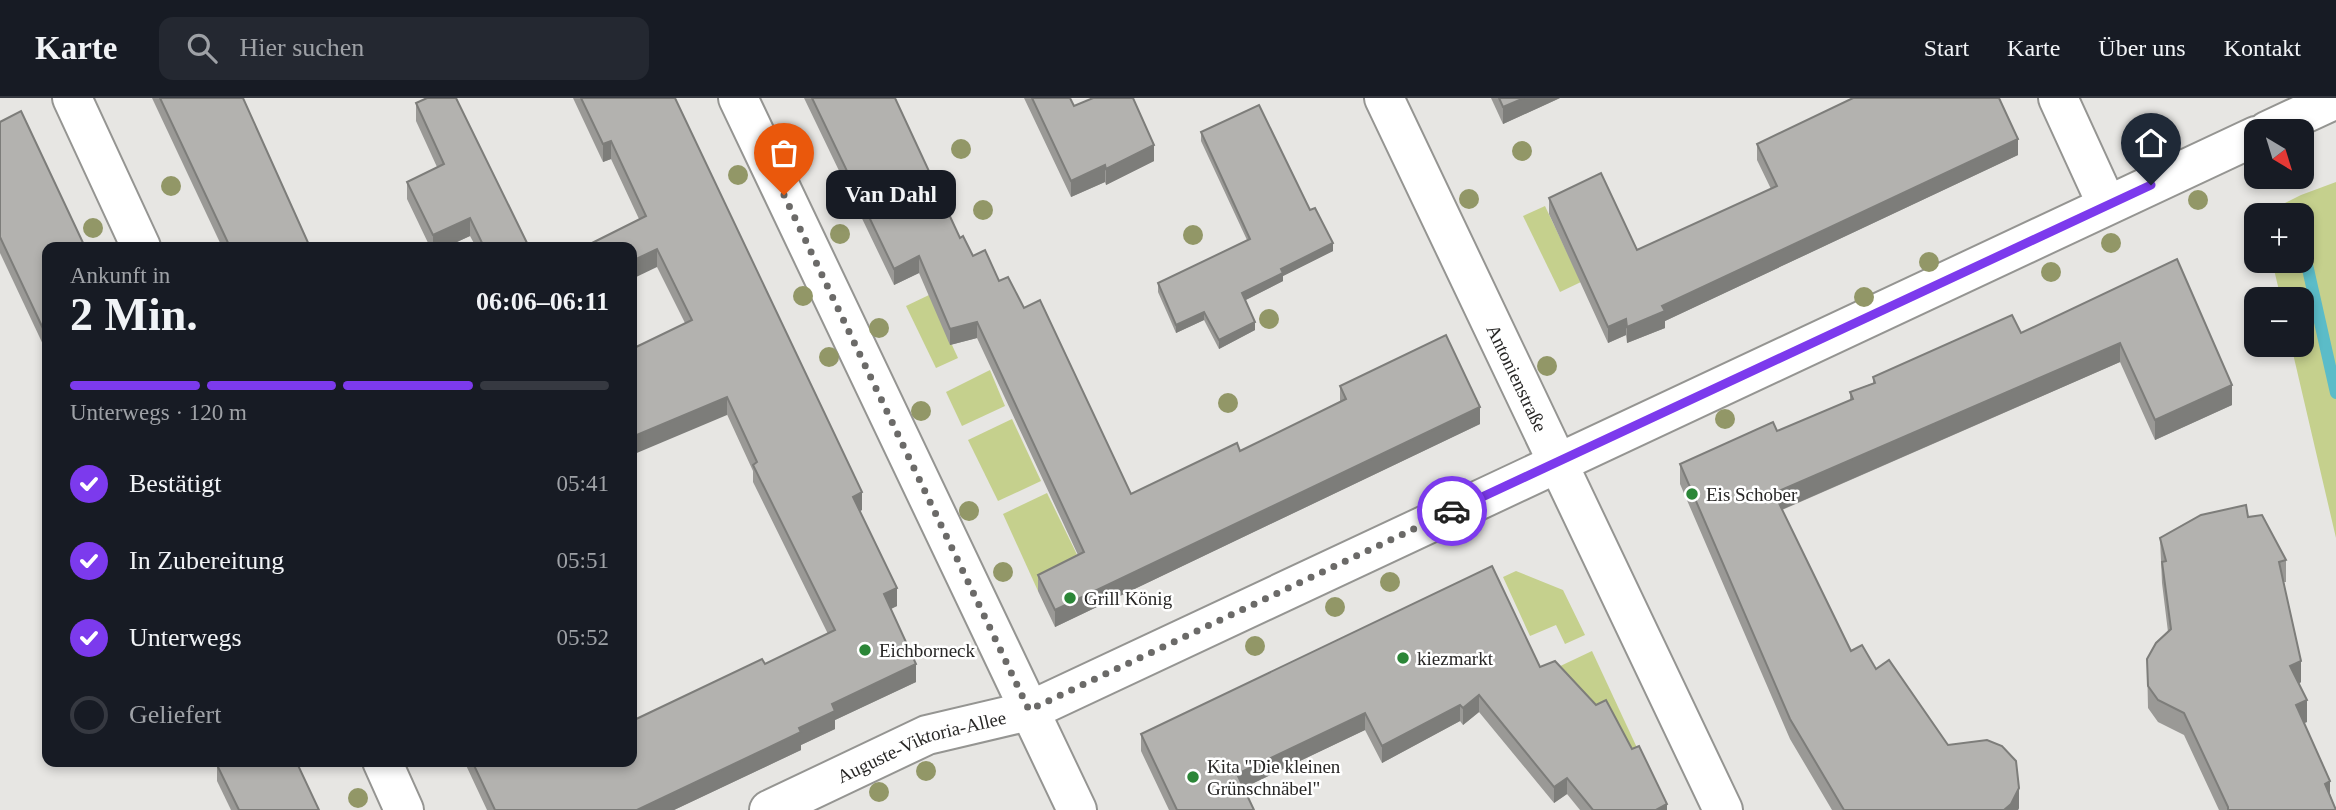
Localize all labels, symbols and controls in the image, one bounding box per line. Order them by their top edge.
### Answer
search box [159,17,649,80]
icon: search [183,29,221,67]
text: Karte [35,30,117,66]
text: Hier suchen [239,33,364,62]
text: Start [1924,35,1969,61]
text: Karte [2007,35,2060,61]
text: Über uns [2098,35,2186,61]
text: Kontakt [2224,35,2301,61]
pin [2121,113,2181,185]
north arrow [2244,119,2314,189]
map controls [2244,119,2314,357]
pin [754,123,814,195]
icon: home [2132,124,2170,162]
icon: bag [765,134,803,172]
callout: Van Dahl [826,170,956,220]
text: Van Dahl [845,182,937,207]
button: + [2244,203,2314,273]
text: Ankunft in [70,263,170,288]
text: 06:06–06:11 [476,287,609,316]
button: − [2244,287,2314,357]
text: 2 Min. [70,289,198,340]
street label: Antonienstraße [1482,321,1551,435]
text: Unterwegs · 120 m [70,400,247,425]
icon: check [70,465,108,503]
text: Bestätigt [129,469,221,498]
text: 05:41 [557,471,609,496]
courier [1417,476,1487,546]
place label: Eis Schober [1706,484,1798,505]
marker: Eis Schober [1684,486,1700,502]
icon: car [1433,492,1471,530]
icon: check [70,542,108,580]
text: In Zubereitung [129,546,284,575]
text: 05:51 [557,548,609,573]
place label: Grill König [1084,588,1173,609]
marker: Grill König [1062,590,1078,606]
icon: check [70,619,108,657]
text: Unterwegs [129,623,242,652]
text: 05:52 [557,625,609,650]
place label: Eichborneck [879,640,976,661]
marker: Eichborneck [857,642,873,658]
place label: kiezmarkt [1417,648,1494,669]
marker: kiezmarkt [1395,650,1411,666]
text: Geliefert [129,700,221,729]
street label: Auguste-Viktoria-Allee [834,707,1008,787]
place label: Kita "Die kleinen Grünschnäbel" [1207,756,1341,799]
marker: Kita "Die kleinen Grünschnäbel" [1185,769,1201,785]

